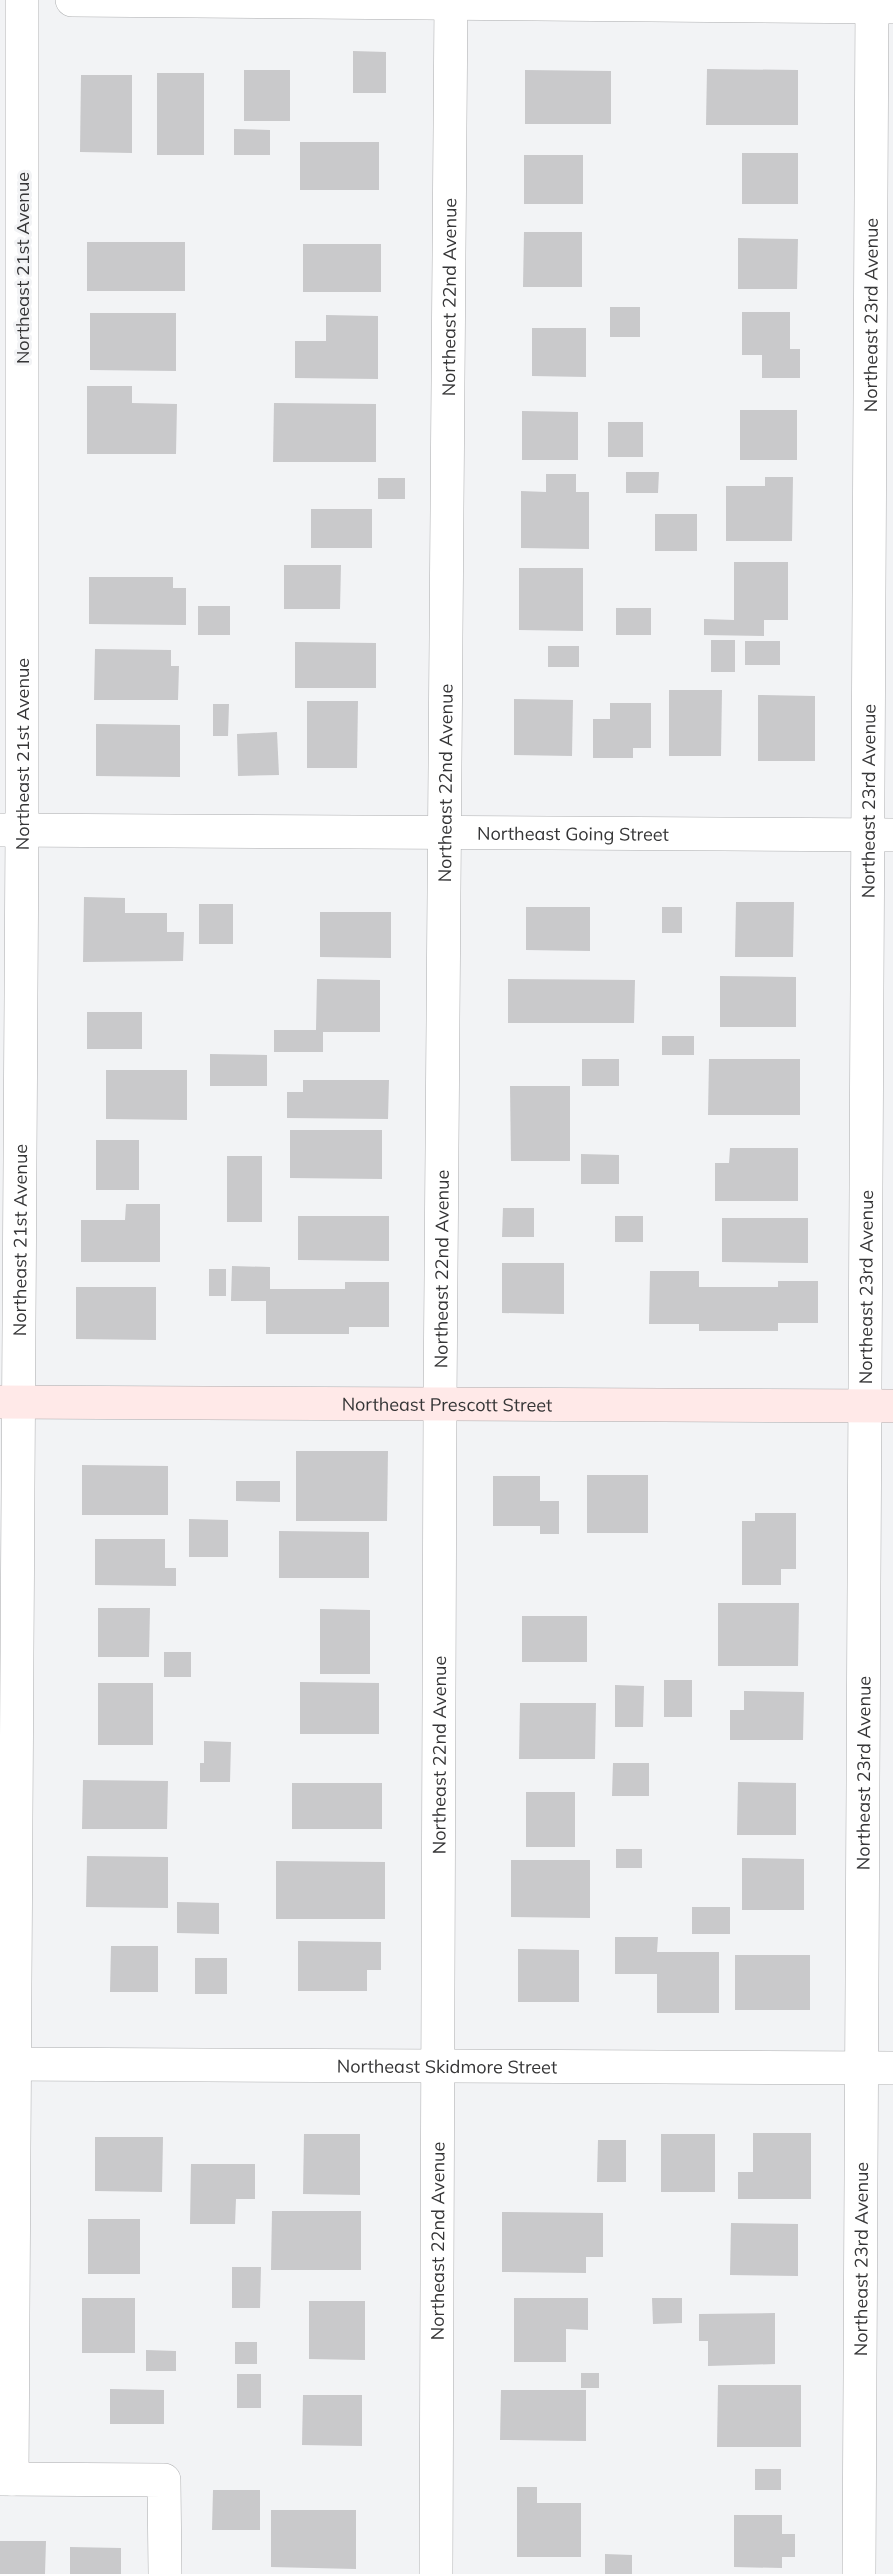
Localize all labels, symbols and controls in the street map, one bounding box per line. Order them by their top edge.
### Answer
street label: Northeast 21st Avenue [11,172,34,364]
street label: Northeast 22nd Avenue [436,198,461,396]
street label: Northeast 23rd Avenue [858,218,882,412]
street label: Northeast 21st Avenue [10,658,34,850]
street label: Northeast 22nd Avenue [433,684,457,882]
street label: Northeast 23rd Avenue [856,704,880,898]
street label: Northeast Going Street [477,821,669,845]
street label: Northeast 21st Avenue [7,1144,32,1336]
street label: Northeast 22nd Avenue [429,1170,453,1368]
street label: Northeast 23rd Avenue [854,1190,877,1384]
street label: Northeast Prescott Street [342,1392,552,1416]
street label: Northeast 22nd Avenue [427,1656,451,1854]
street label: Northeast 23rd Avenue [851,1676,875,1870]
street label: Northeast Skidmore Street [337,2054,557,2078]
street label: Northeast 22nd Avenue [425,2142,449,2340]
street label: Northeast 23rd Avenue [849,2162,873,2356]

